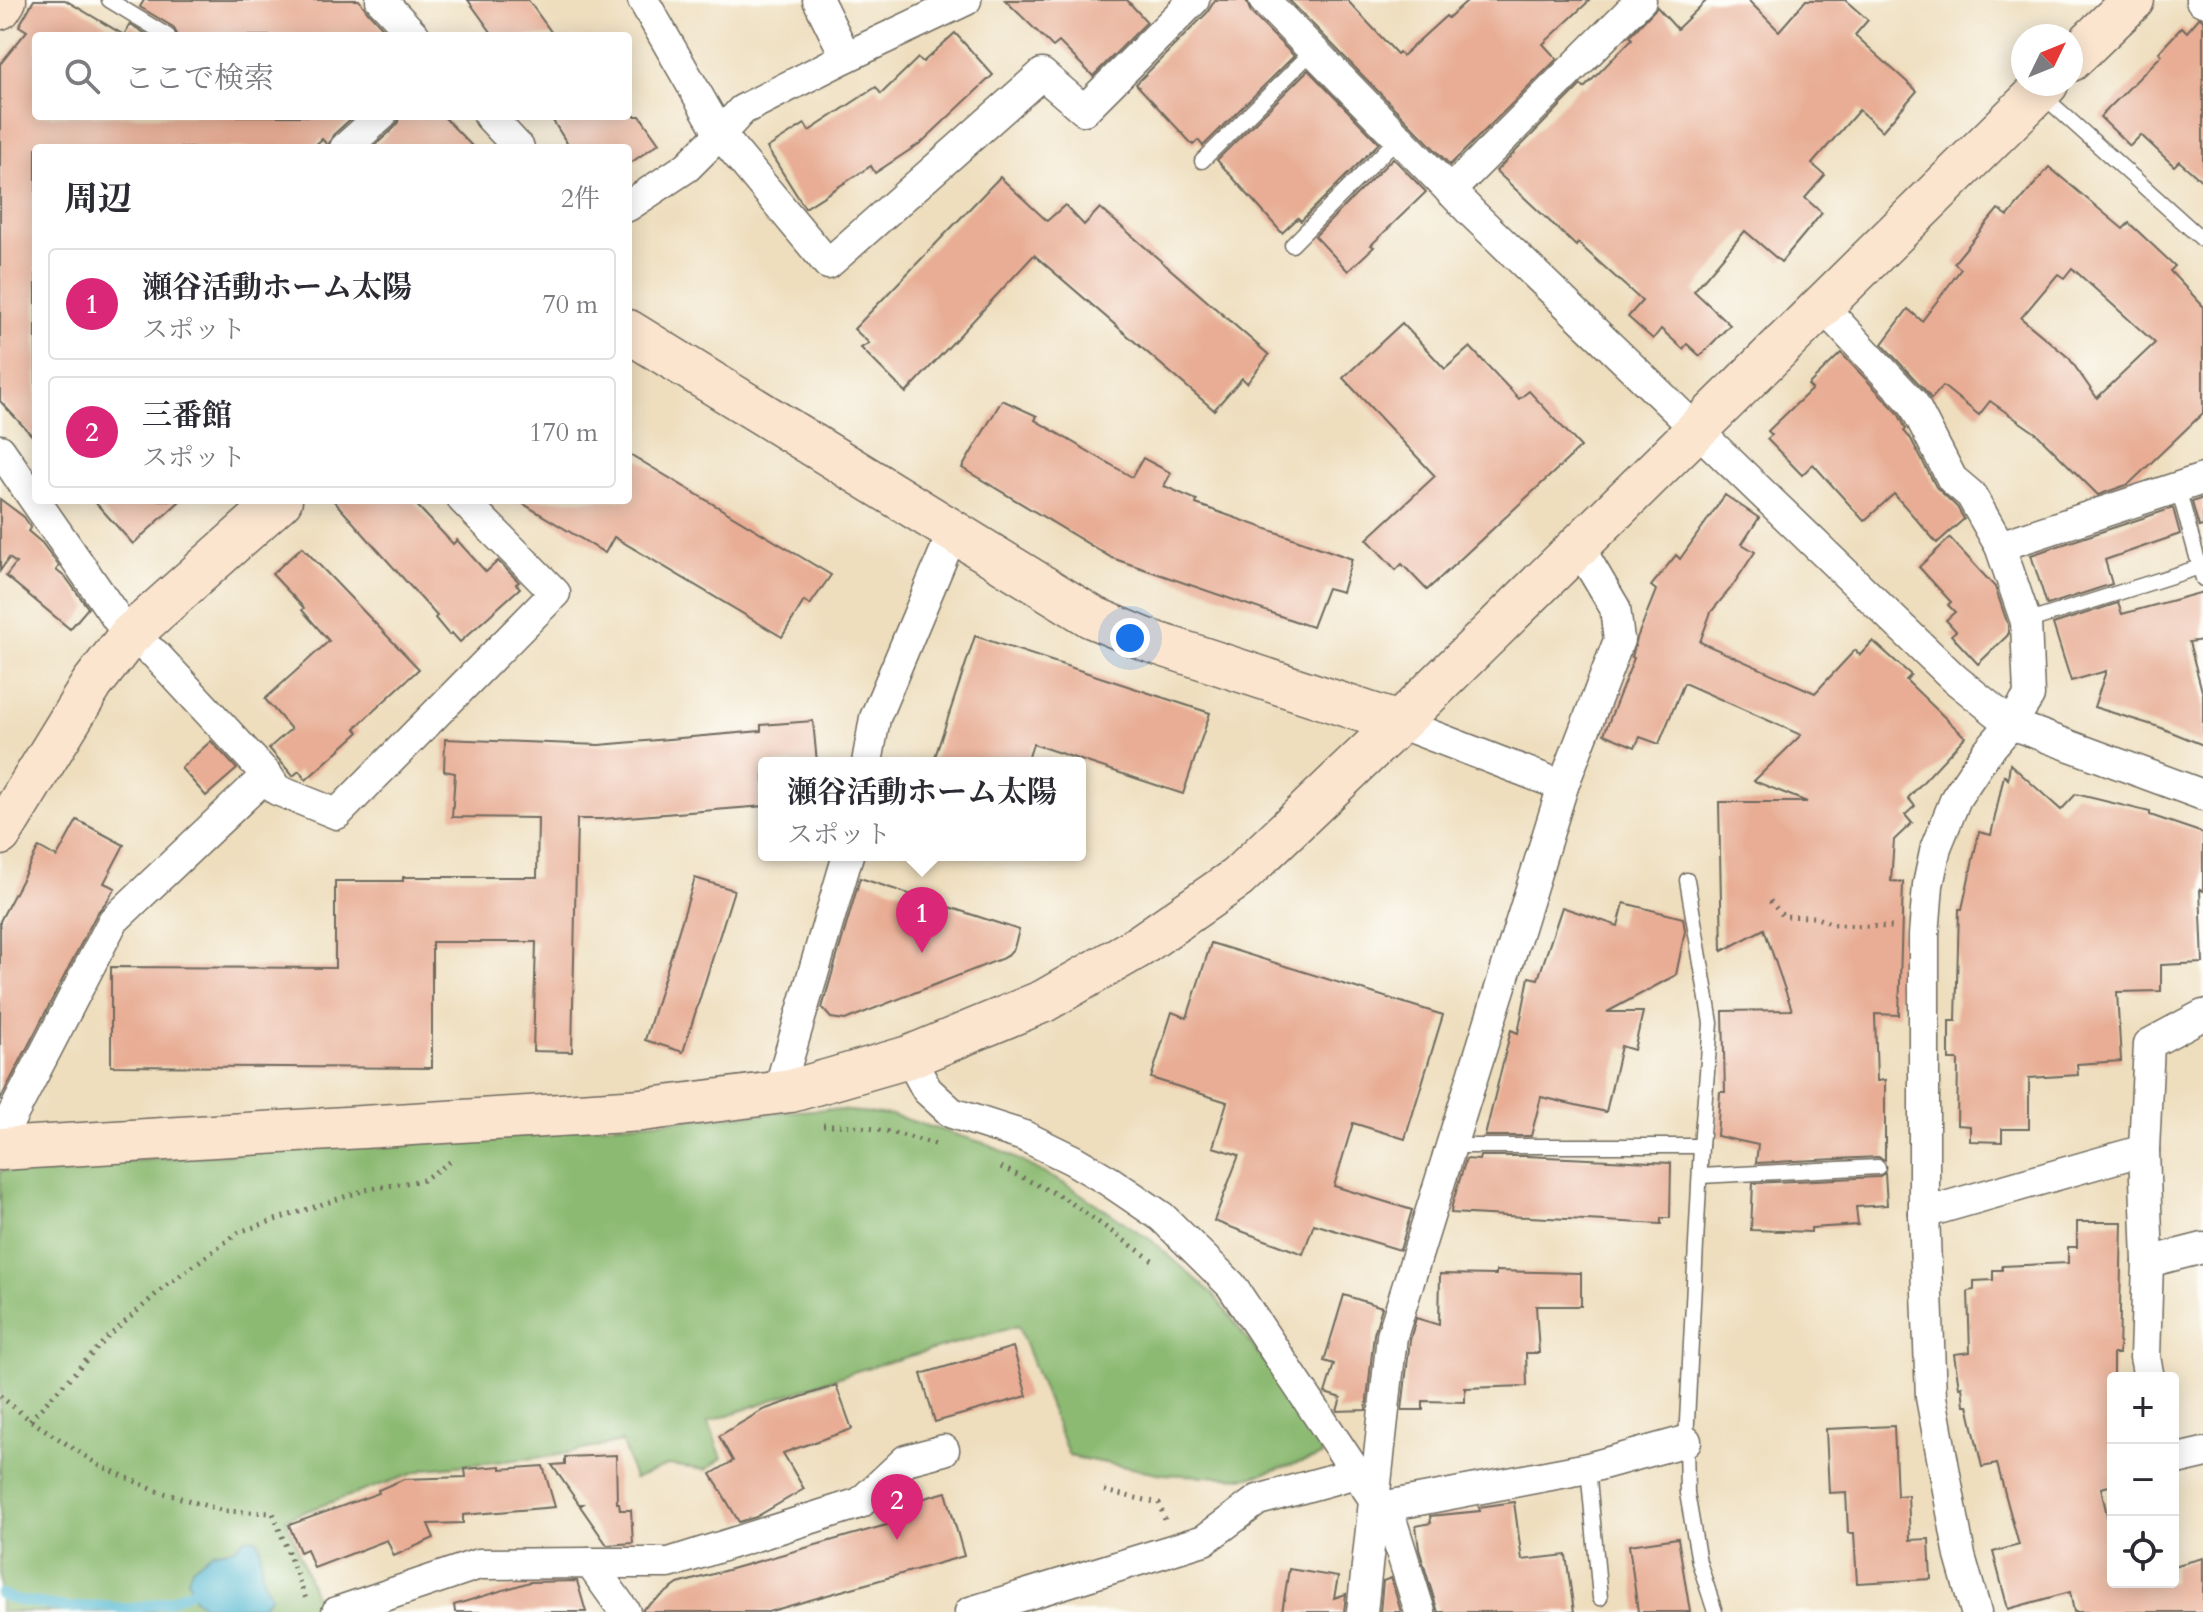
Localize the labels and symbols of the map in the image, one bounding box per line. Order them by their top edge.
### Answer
north arrow [2011,24,2083,96]
your location [1110,618,1150,658]
pin: 1 [896,887,948,953]
pin: 2 [871,1474,923,1540]

